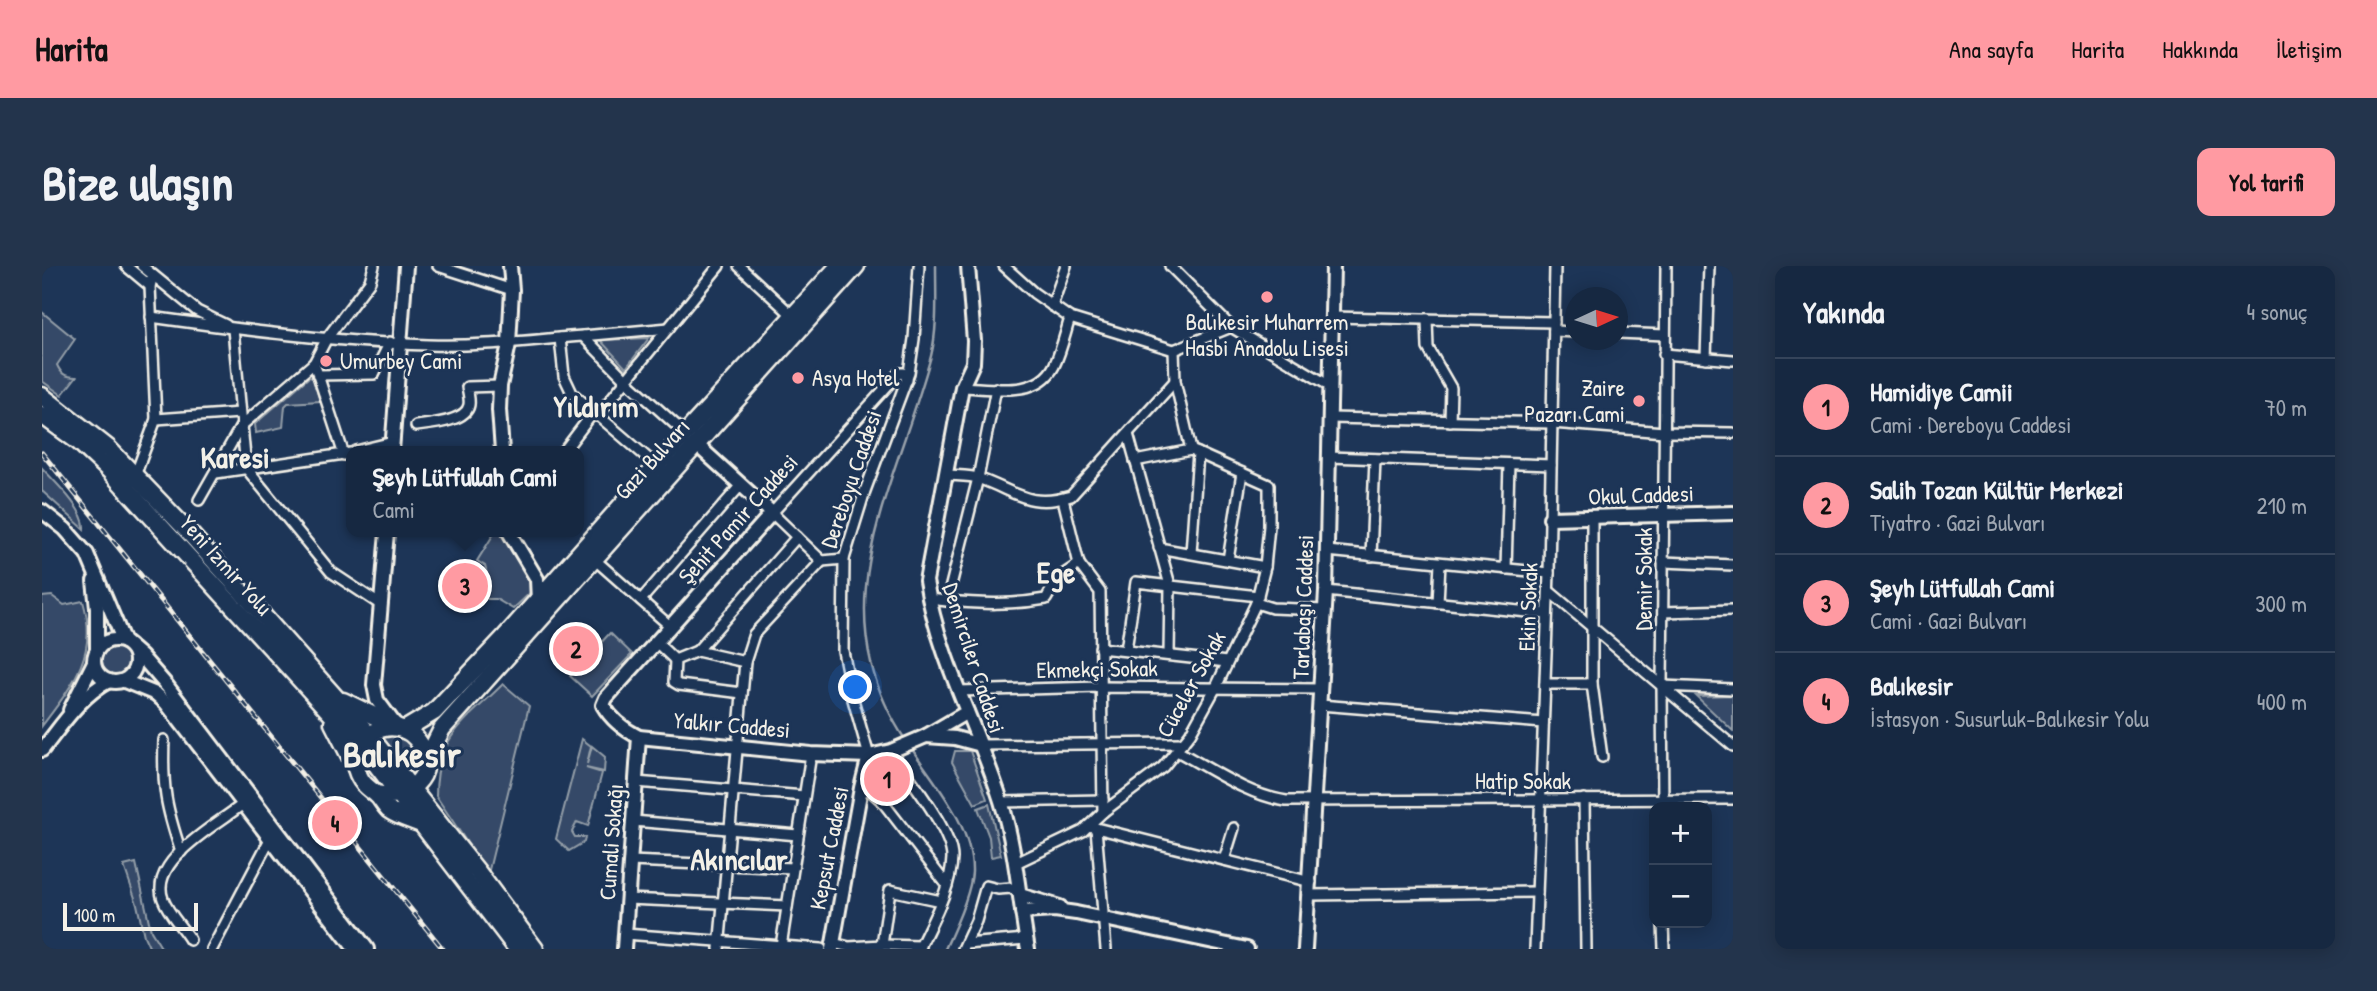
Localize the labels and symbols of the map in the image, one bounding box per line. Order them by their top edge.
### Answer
north arrow [1565,287,1628,350]
marker: Balıkesir Muharrem Hasbi Anadolu Lisesi [1259,289,1275,305]
place label: Balıkesir Muharrem Hasbi Anadolu Lisesi [1185,306,1349,363]
place label: Umurbey Cami [340,345,462,376]
marker: Umurbey Cami [318,353,334,369]
place label: Asya Hotel [812,362,900,393]
marker: Asya Hotel [790,370,806,386]
place label: Zaire Pazarı Cami [1524,372,1625,429]
district label: Yıldırım [553,386,639,426]
marker: Zaire Pazarı Cami [1631,393,1647,409]
street label: Dereboyu Caddesi [812,406,889,552]
street label: Gazi Bulvarı [607,411,696,506]
district label: Karesi [200,437,270,477]
street label: Şehit Pamir Caddesi [671,447,805,591]
street label: Okul Caddesi [1588,477,1694,512]
street label: Yeni İzmir Yolu [173,508,280,622]
street label: Demir Sokak [1628,527,1659,630]
street label: Tarlabaşı Caddesi [1284,534,1321,680]
district label: Ege [1037,552,1075,593]
pin: 3 [442,560,488,612]
street label: Ekin Sokak [1510,562,1545,652]
street label: Demirciler Caddesi [936,579,1013,737]
pin: 2 [553,623,599,675]
street label: Cüceler Sokak [1149,625,1233,743]
street label: Ekmekçi Sokak [1036,652,1158,685]
your location [838,670,872,704]
street label: Yalkır Caddesi [672,704,792,745]
district label: Balıkesir [343,728,462,779]
pin: 1 [864,753,910,805]
street label: Hatip Sokak [1475,765,1571,796]
street label: Cumali Sokağı [591,783,630,901]
street label: Kepsut Caddesi [801,784,856,912]
pin: 4 [312,797,358,849]
district label: Akıncılar [690,839,788,879]
scale bar [63,900,198,932]

